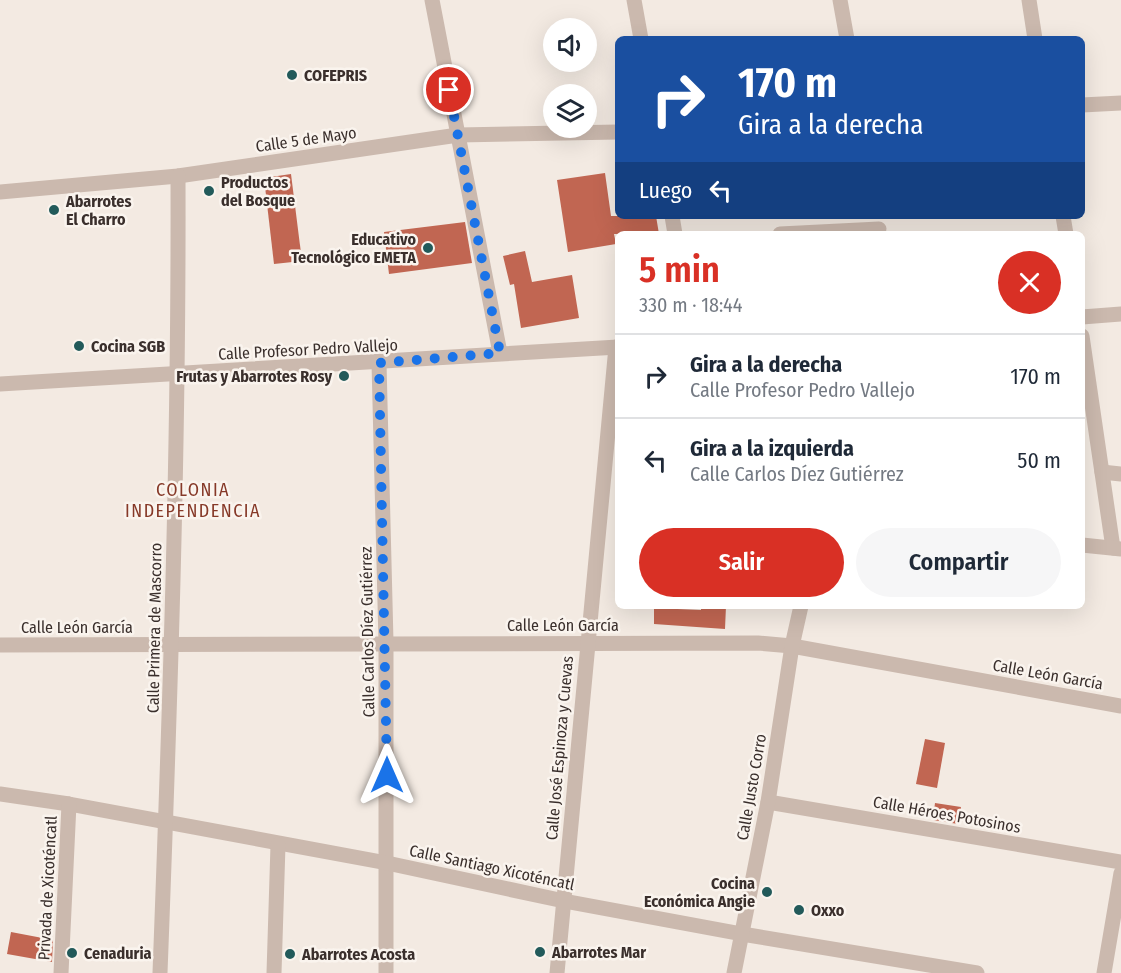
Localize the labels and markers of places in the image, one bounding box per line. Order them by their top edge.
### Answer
pin [423,64,474,115]
place label: COFEPRIS [304,66,367,85]
marker: COFEPRIS [285,68,299,82]
place label: Productos del Bosque [221,173,295,210]
marker: Productos del Bosque [202,184,216,198]
place label: Abarrotes El Charro [65,192,131,229]
marker: Abarrotes El Charro [47,203,61,217]
place label: Educativo Tecnológico EMETA [291,230,416,267]
marker: Educativo Tecnológico EMETA [421,241,435,255]
place label: Cocina SGB [91,337,165,356]
marker: Cocina SGB [72,339,86,353]
place label: Frutas y Abarrotes Rosy [176,367,332,386]
marker: Frutas y Abarrotes Rosy [337,369,351,383]
place label: Cocina Económica Angie [644,874,755,911]
marker: Cocina Económica Angie [760,885,774,899]
place label: Oxxo [811,901,845,920]
marker: Oxxo [792,903,806,917]
place label: Abarrotes Mar [551,943,646,962]
place label: Cenaduria [84,944,152,963]
place label: Abarrotes Acosta [301,945,415,964]
marker: Abarrotes Mar [533,945,547,959]
marker: Cenaduria [65,946,79,960]
marker: Abarrotes Acosta [283,947,297,961]

